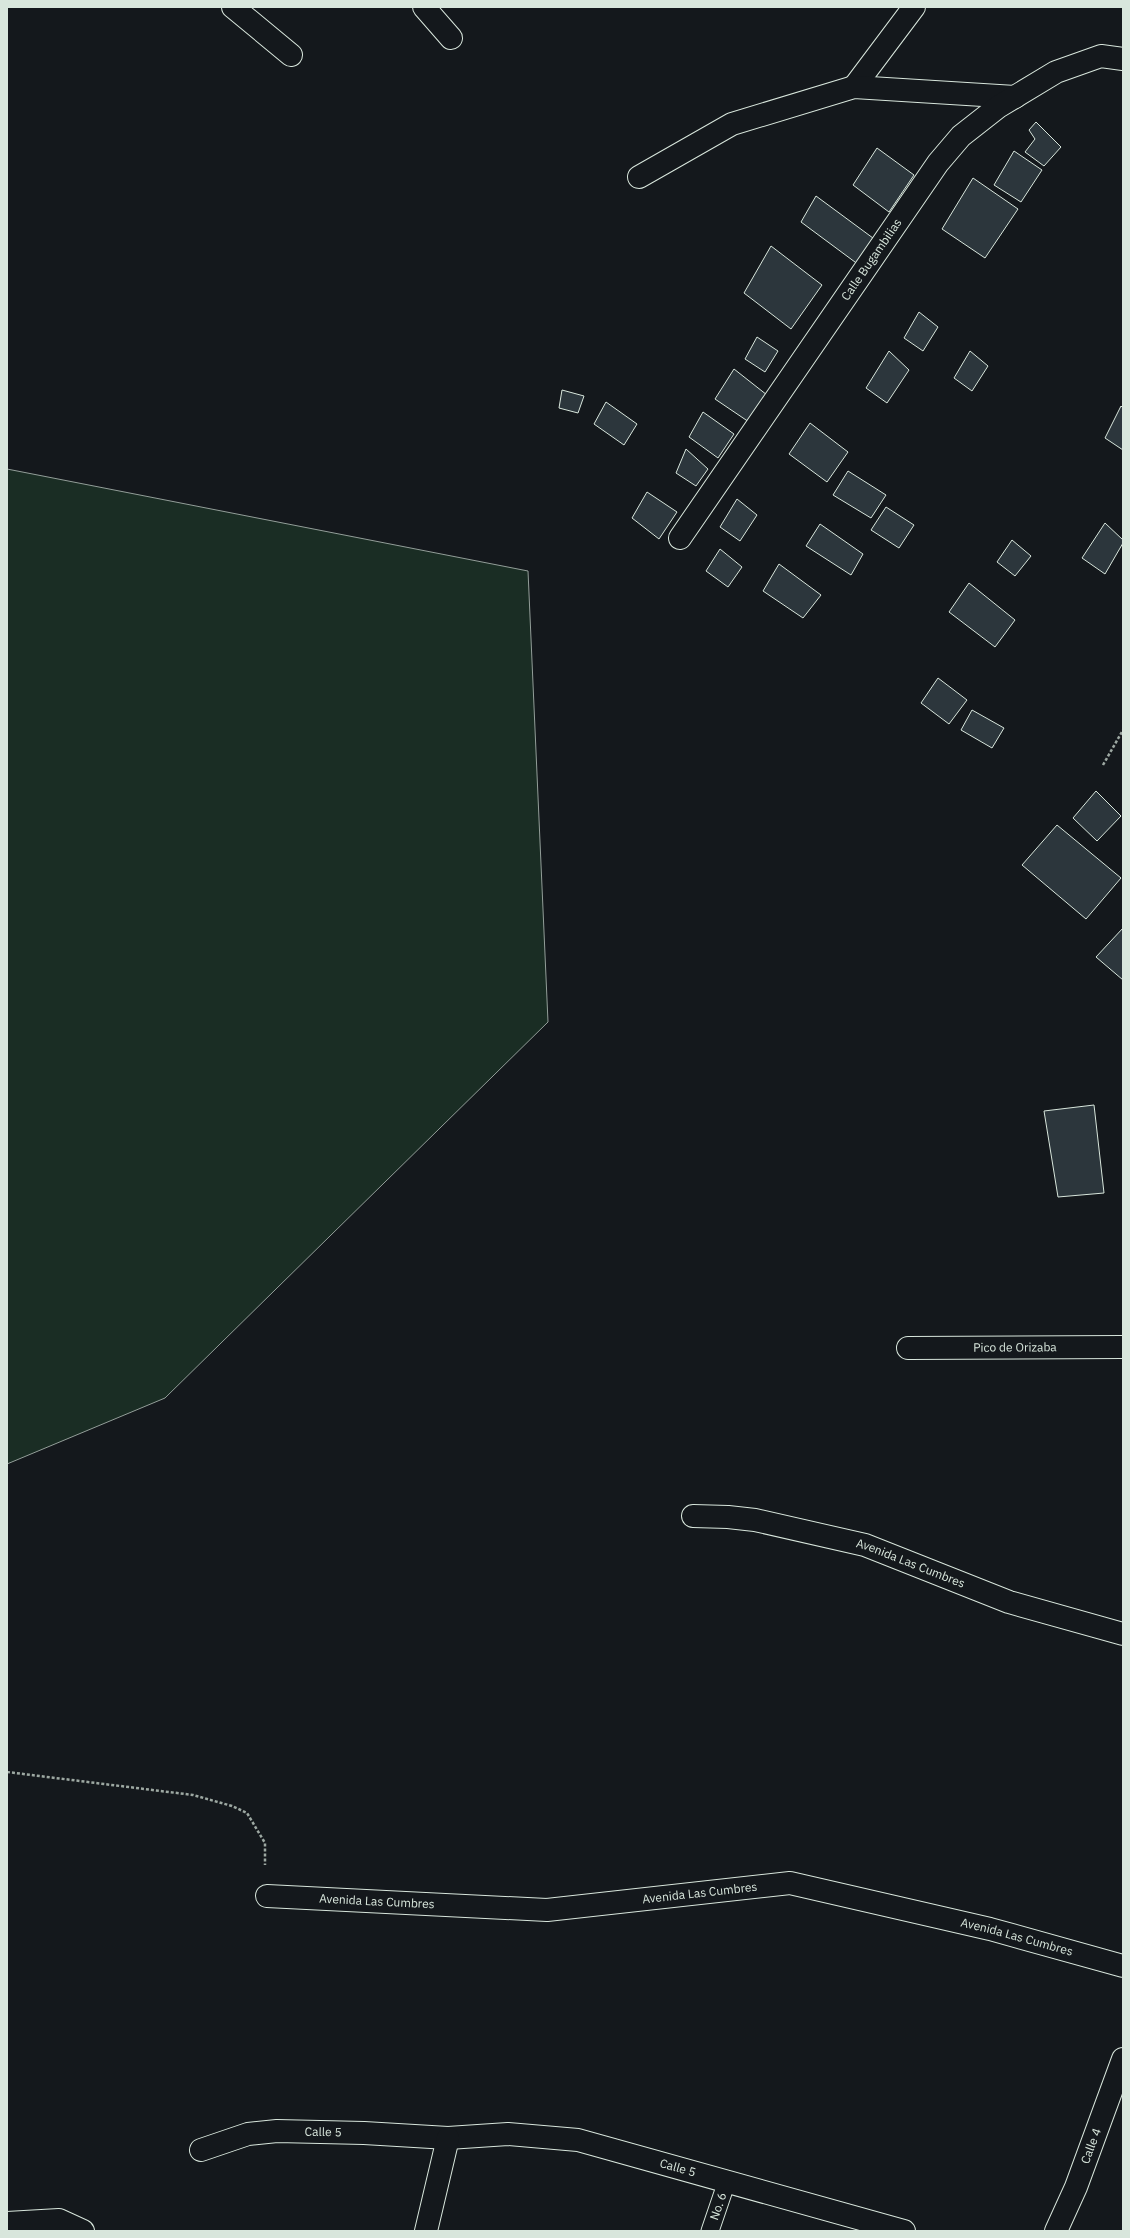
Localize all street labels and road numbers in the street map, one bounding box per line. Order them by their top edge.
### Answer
street label: Calle Bugambilias [838,215,905,303]
street label: Pico de Orizaba [973,1339,1057,1355]
street label: Avenida Las Cumbres [855,1535,967,1591]
street label: Avenida Las Cumbres [641,1879,758,1906]
street label: Avenida Las Cumbres [319,1891,435,1911]
street label: Avenida Las Cumbres [959,1915,1075,1959]
street label: Calle 5 [305,2124,342,2139]
street label: Calle 4 [1077,2126,1104,2166]
street label: Calle 5 [658,2155,698,2180]
street label: No. 6 [706,2190,730,2222]

